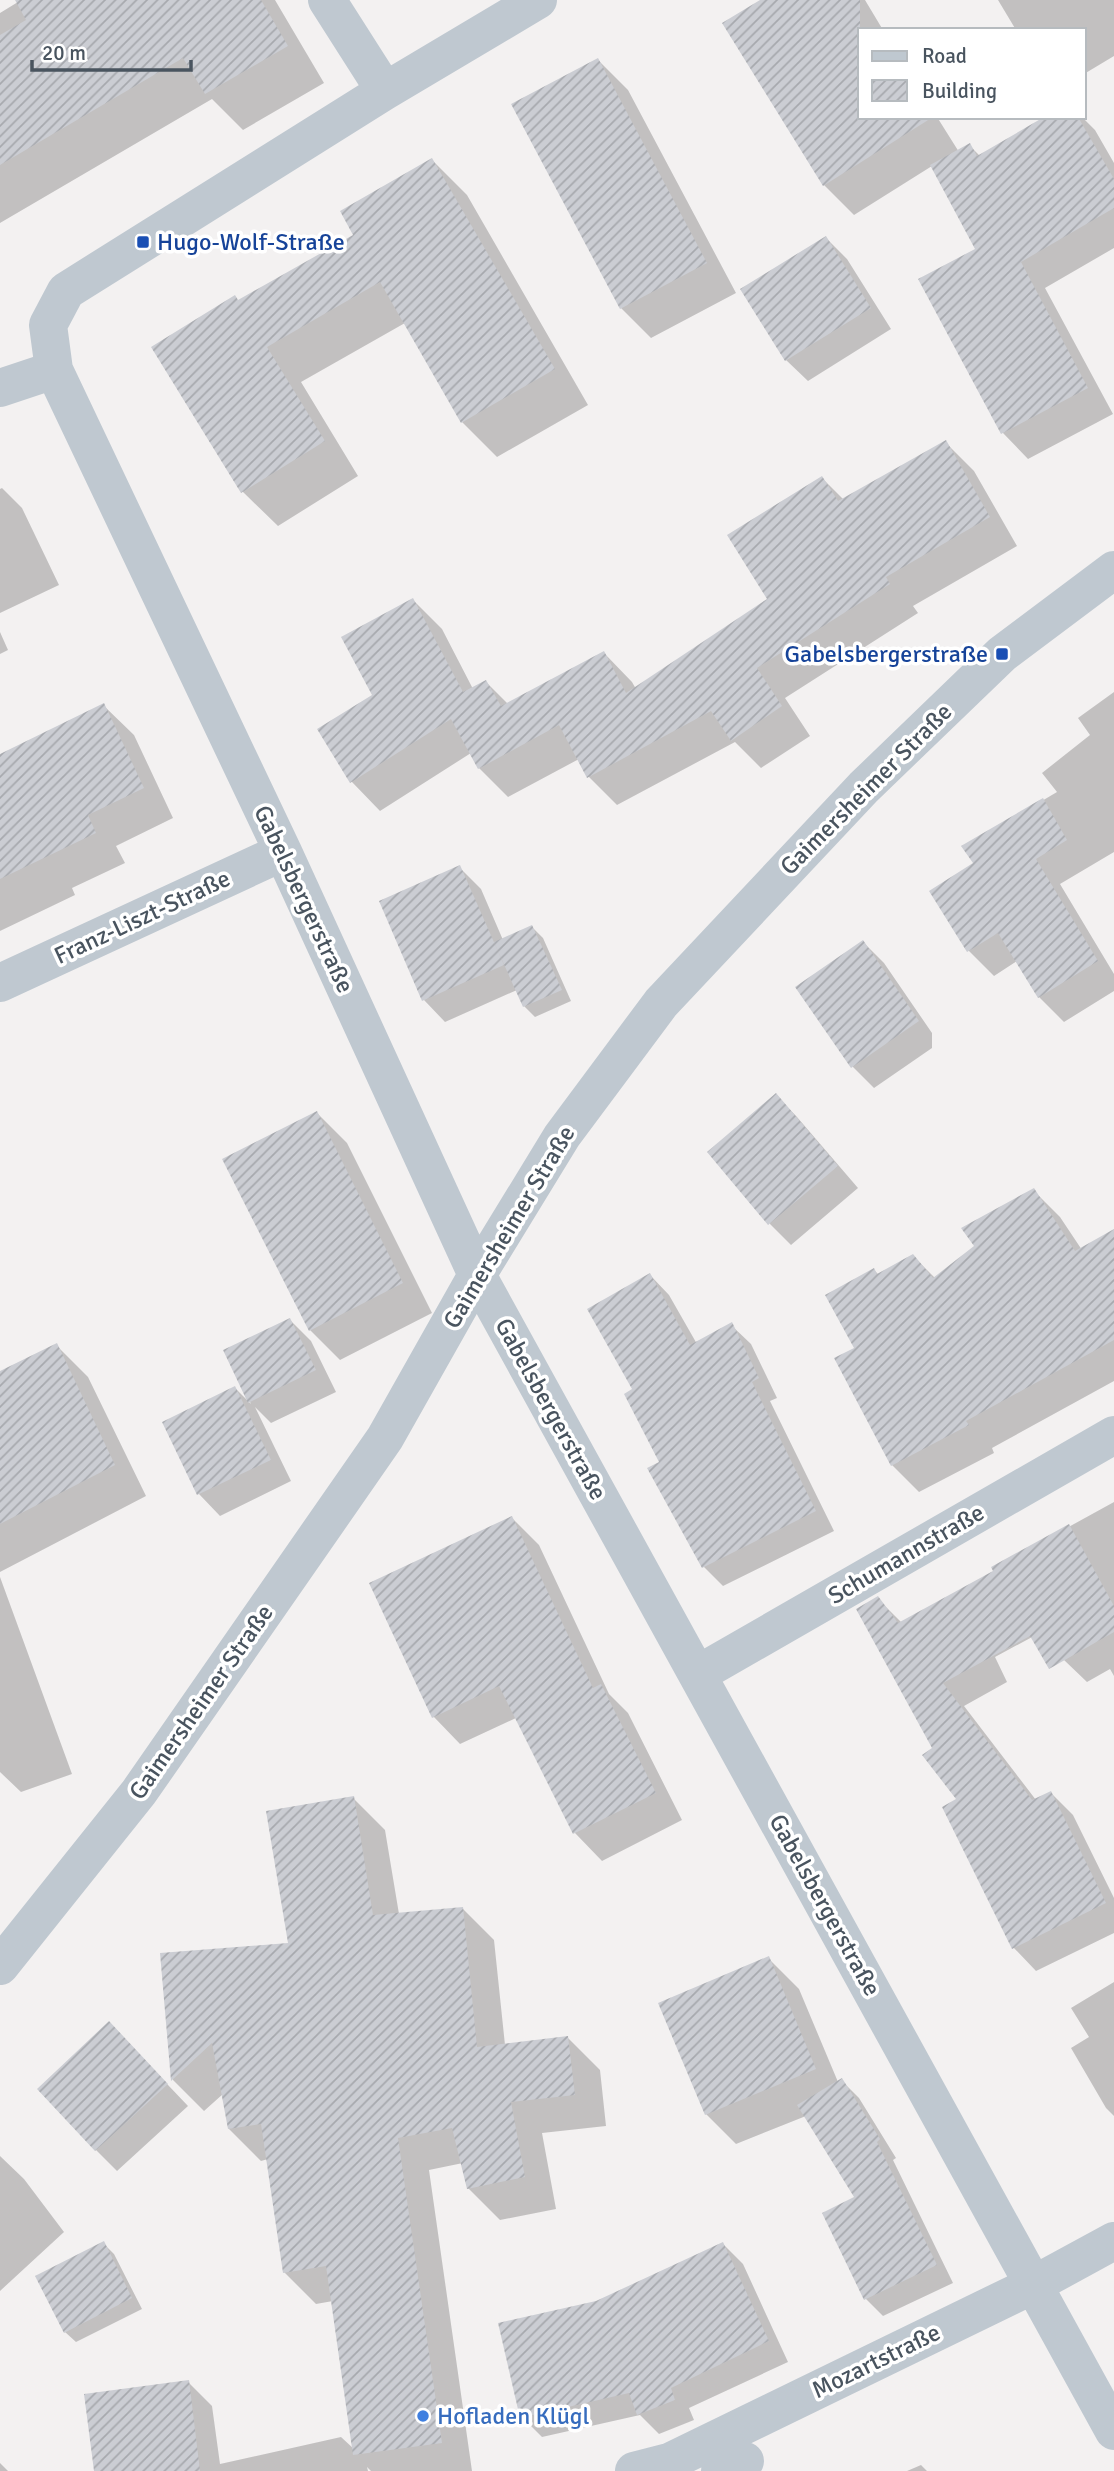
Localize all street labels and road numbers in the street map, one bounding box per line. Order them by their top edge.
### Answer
street label: Gaimersheimer Straße [774,697,958,881]
street label: Gabelsbergerstraße [247,800,361,998]
street label: Franz-Liszt-Straße [49,863,235,971]
street label: Gaimersheimer Straße [437,1120,581,1334]
street label: Gabelsbergerstraße [489,1313,613,1505]
street label: Schumannstraße [823,1497,989,1611]
street label: Gaimersheimer Straße [122,1599,280,1805]
street label: Gabelsbergerstraße [763,1809,887,2001]
street label: Mozartstraße [807,2317,945,2405]

